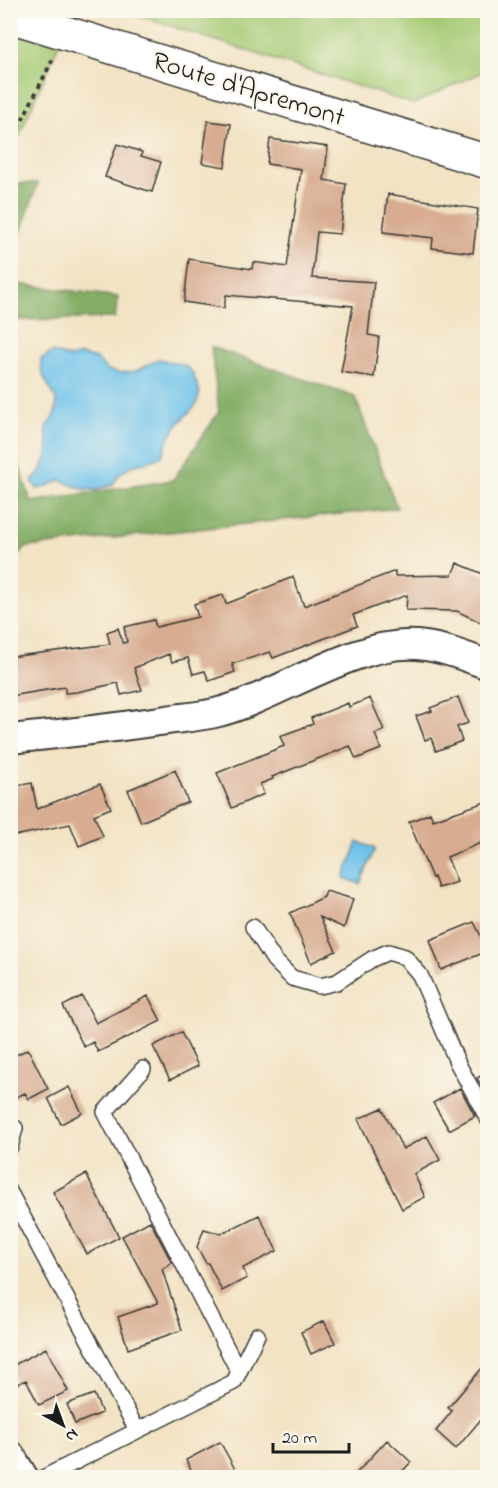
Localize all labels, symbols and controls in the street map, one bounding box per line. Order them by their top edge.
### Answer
street label: Route d'Apremont [147,43,349,138]
north arrow [33,1395,93,1455]
scale bar [273,1416,350,1454]
text: N [59,1422,83,1448]
text: 20 m [282,1426,317,1452]

